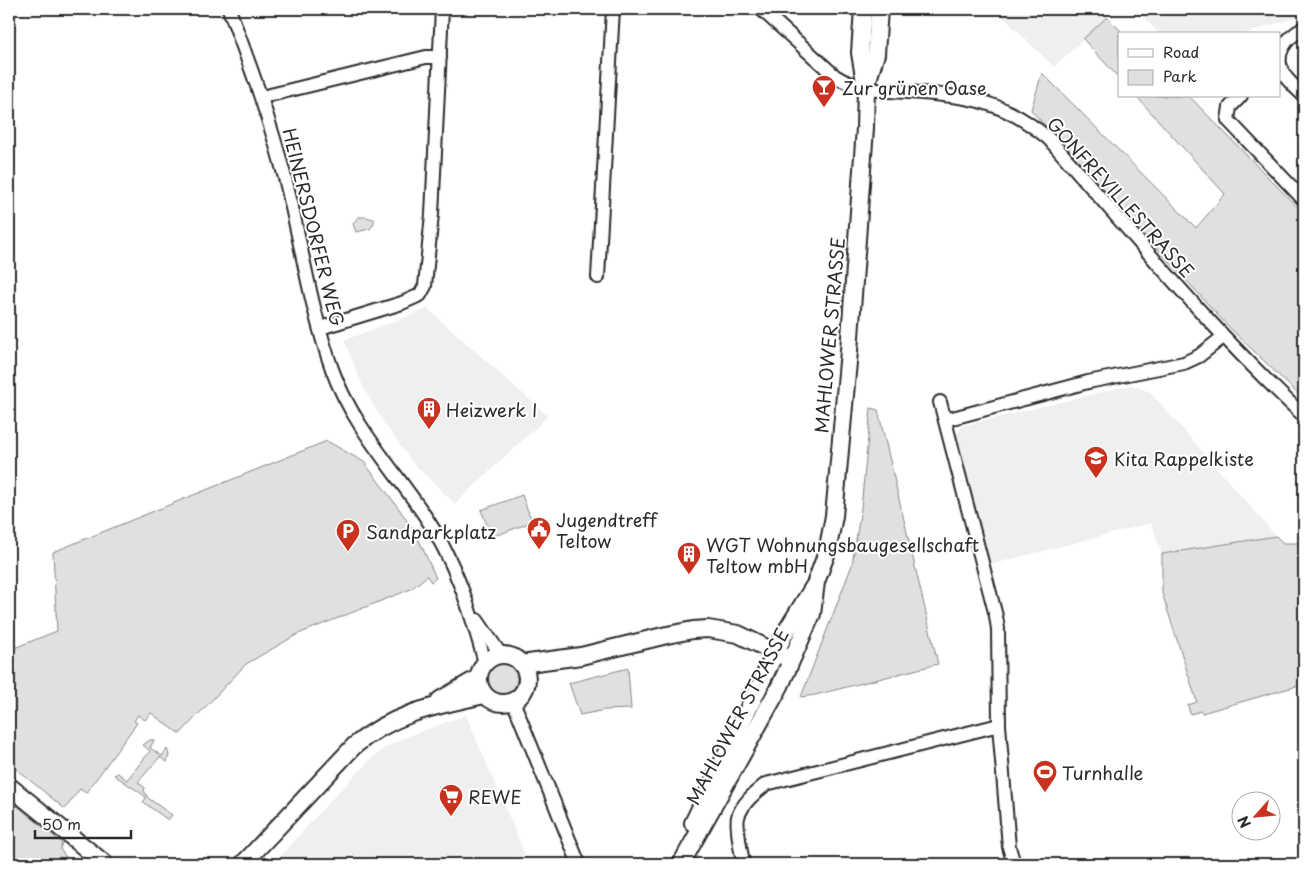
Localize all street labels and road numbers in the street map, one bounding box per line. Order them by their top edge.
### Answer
street label: GONFREVILLESTRASSE [1041,111,1201,283]
street label: HEINERSDORFER WEG [276,125,352,329]
street label: MAHLOWER STRASSE [807,236,851,434]
street label: MAHLOWER STRASSE [679,623,795,809]

